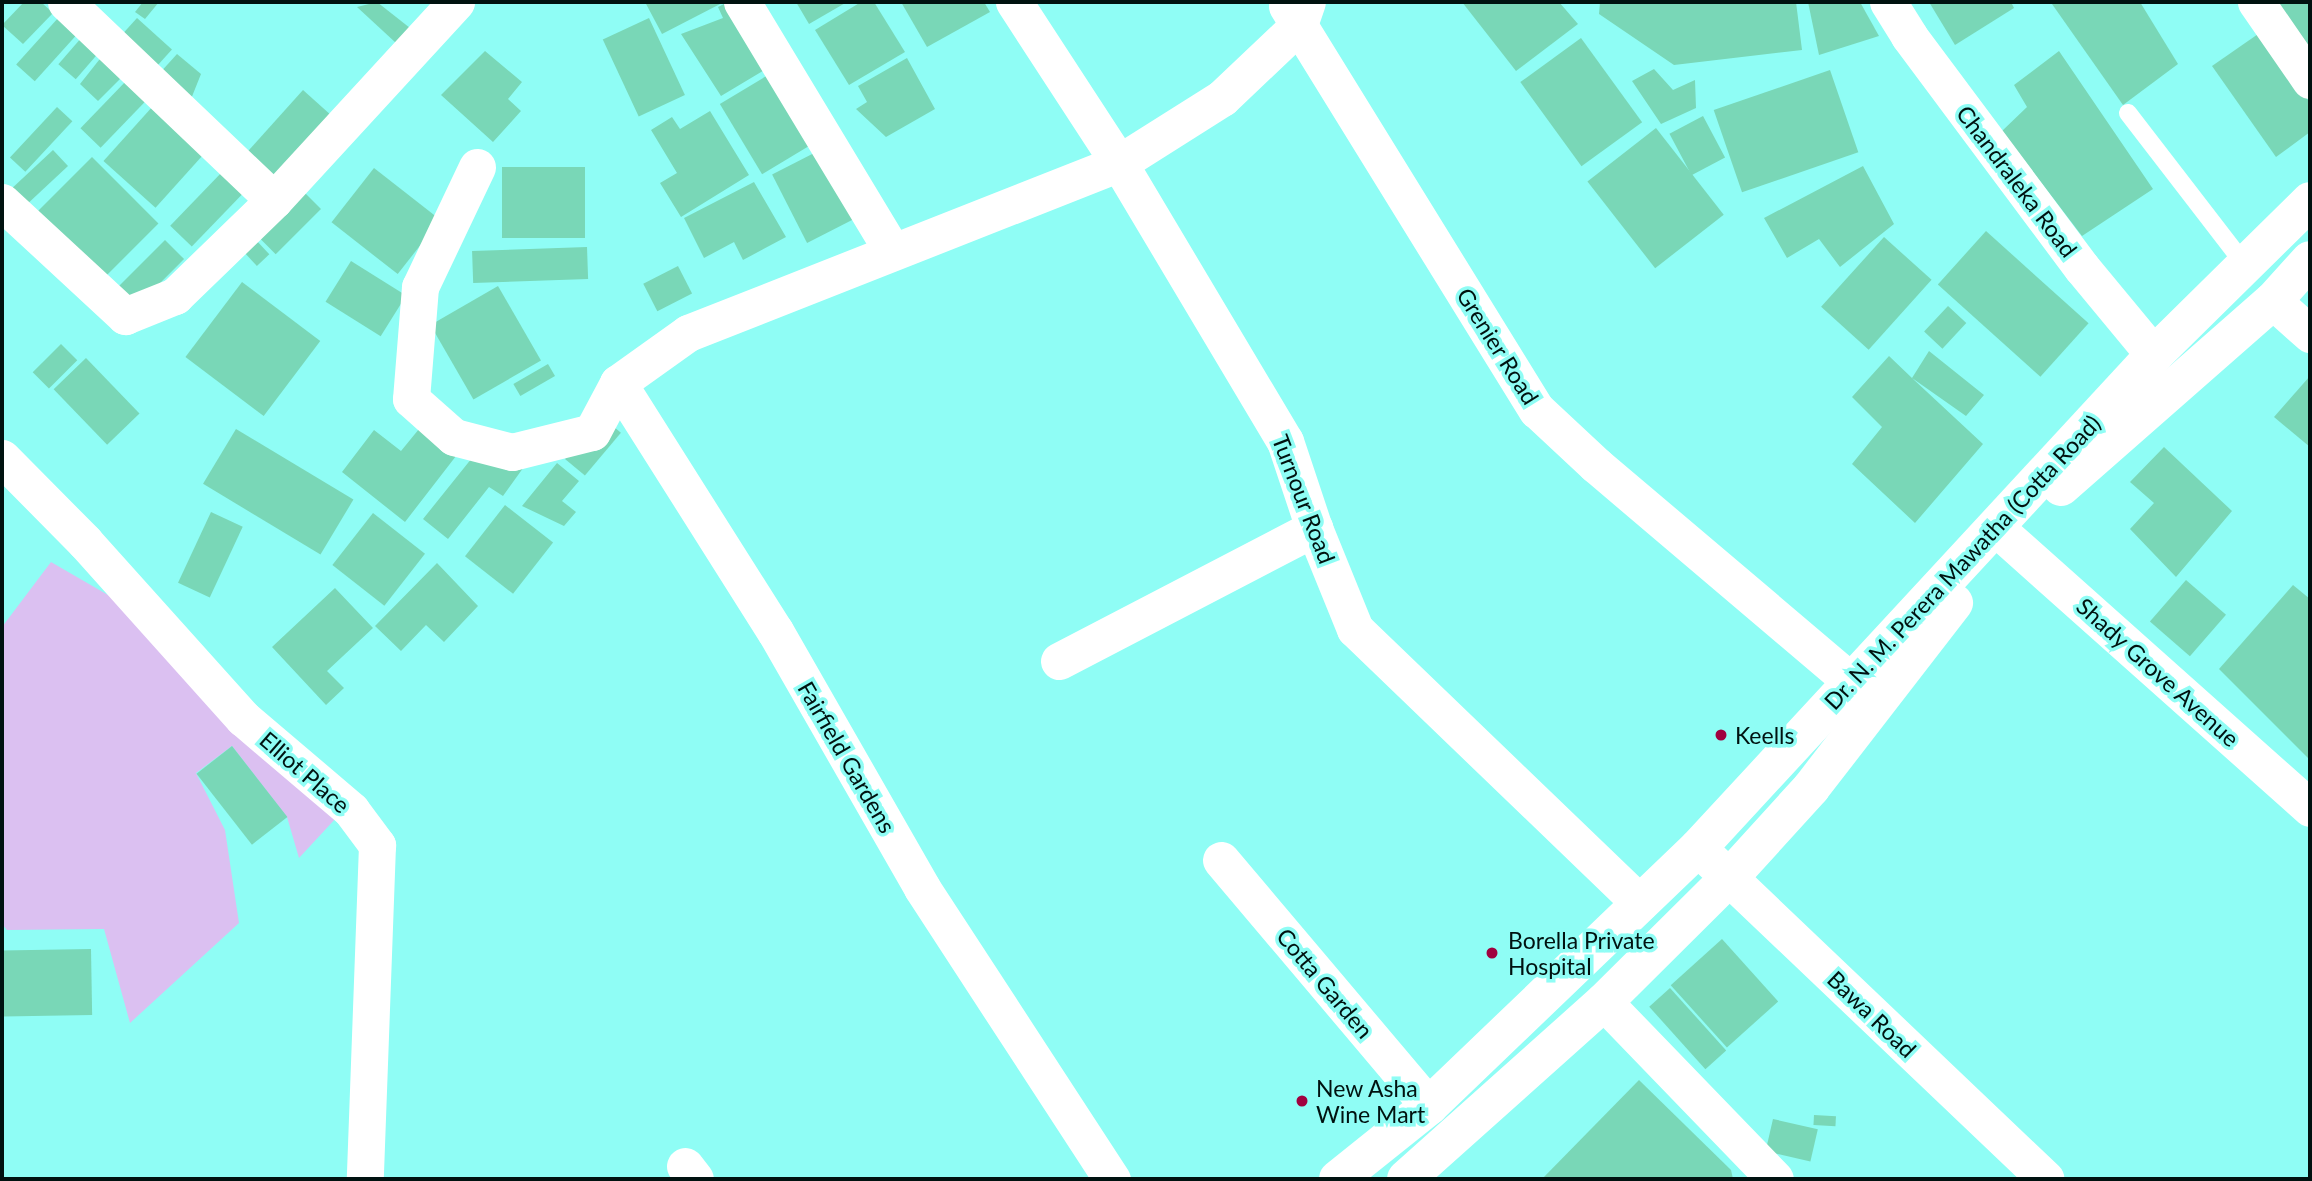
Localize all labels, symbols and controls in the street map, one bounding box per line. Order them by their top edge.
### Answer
street label: Chandraleka Road [1951,100,2083,262]
street label: Grenier Road [1451,283,1545,409]
street label: Dr. N. M. Perera Mawatha (Cotta Road) [1818,409,2106,715]
street label: Turnour Road [1267,430,1341,568]
street label: Shady Grove Avenue [2071,591,2245,753]
street label: Fairfield Gardens [793,676,901,838]
place label: Keells [1735,721,1794,749]
street label: Elliot Place [254,725,356,819]
marker: Keells [1713,727,1729,743]
street label: Cotta Garden [1271,922,1379,1044]
place label: Borella Private Hospital [1508,926,1655,980]
marker: Borella Private Hospital [1482,943,1502,963]
street label: Bawa Road [1822,965,1922,1063]
place label: New Asha Wine Mart [1316,1074,1425,1128]
marker: New Asha Wine Mart [1294,1093,1310,1109]

